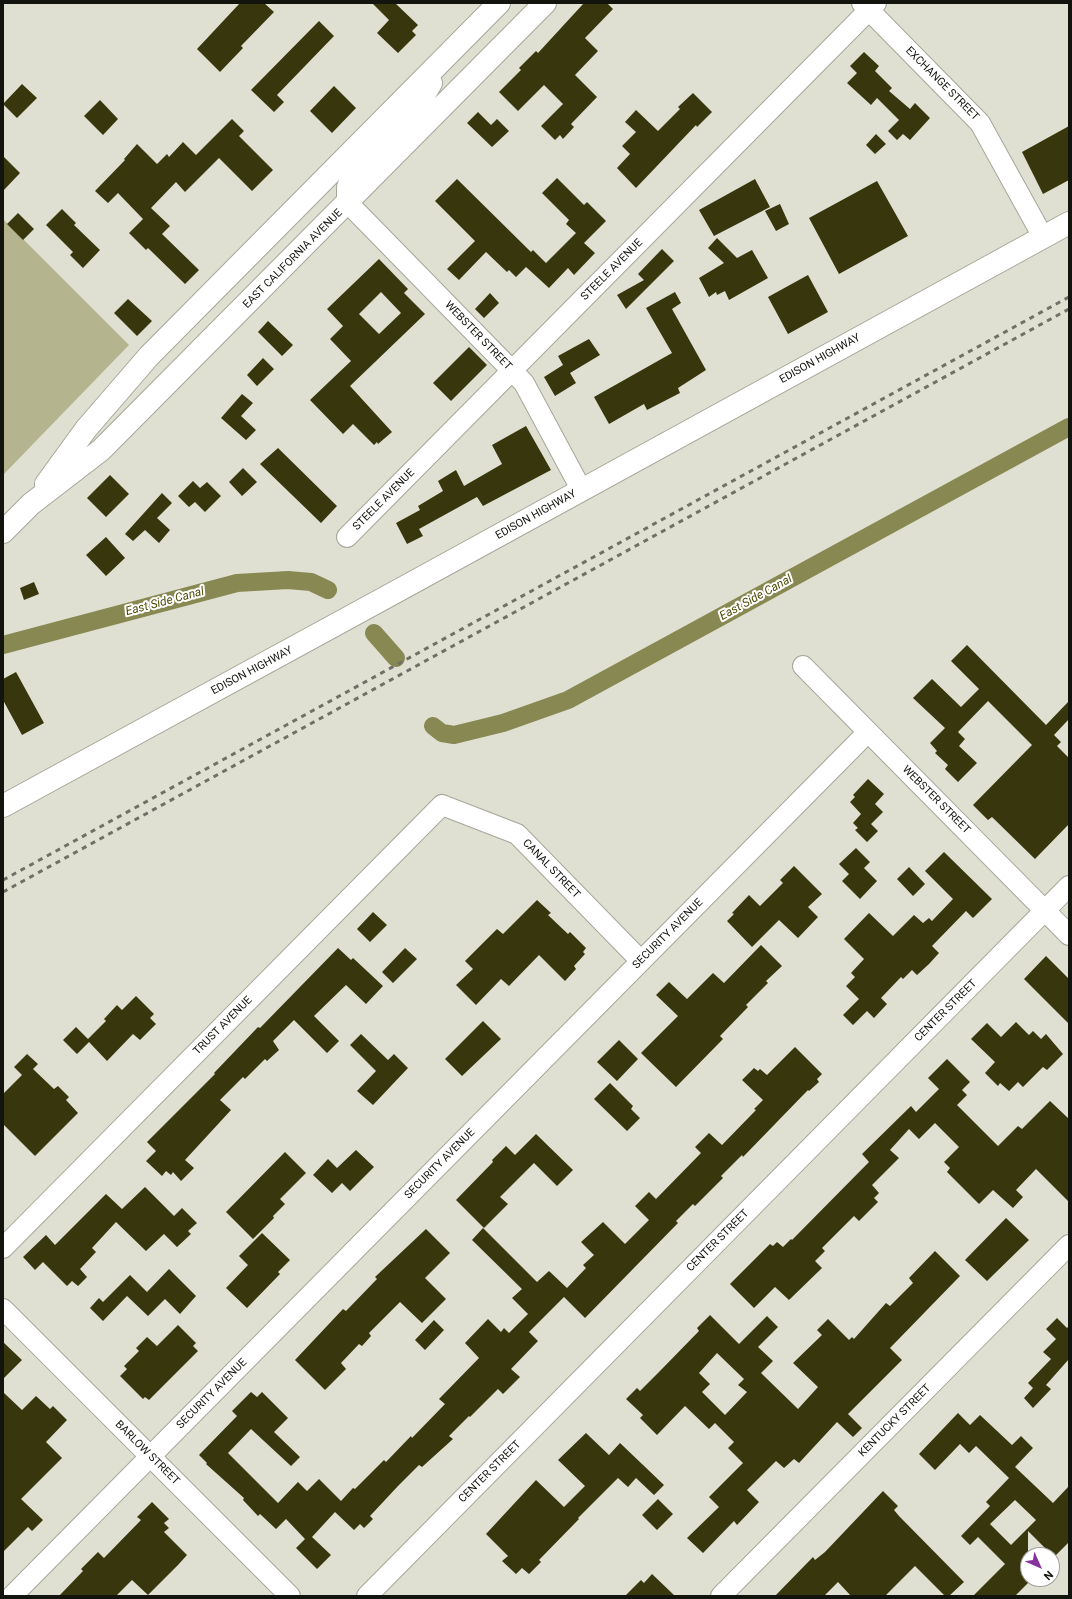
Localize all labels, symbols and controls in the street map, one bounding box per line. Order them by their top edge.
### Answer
street label: EXCHANGE STREET [902,44,982,124]
street label: EAST CALIFORNIA AVENUE [241,207,345,311]
street label: STEELE AVENUE [578,236,646,304]
street label: WEBSTER STREET [442,299,514,373]
street label: EDISON HIGHWAY [777,331,863,387]
street label: STEELE AVENUE [350,466,418,534]
street label: EDISON HIGHWAY [493,487,579,543]
water label: East Side Canal [717,572,795,624]
water label: East Side Canal [124,585,206,619]
street label: EDISON HIGHWAY [209,644,295,698]
street label: WEBSTER STREET [899,763,973,837]
street label: CANAL STREET [519,837,583,901]
street label: SECURITY AVENUE [630,896,706,972]
street label: CENTER STREET [912,977,980,1045]
street label: TRUST AVENUE [191,994,255,1058]
street label: SECURITY AVENUE [402,1126,478,1202]
street label: CENTER STREET [684,1207,752,1275]
street label: SECURITY AVENUE [174,1356,250,1432]
street label: KENTUCKY STREET [856,1382,934,1460]
street label: BARLOW STREET [112,1418,182,1488]
street label: CENTER STREET [456,1438,524,1506]
north arrow [1020,1547,1060,1587]
text: N [1041,1568,1055,1582]

